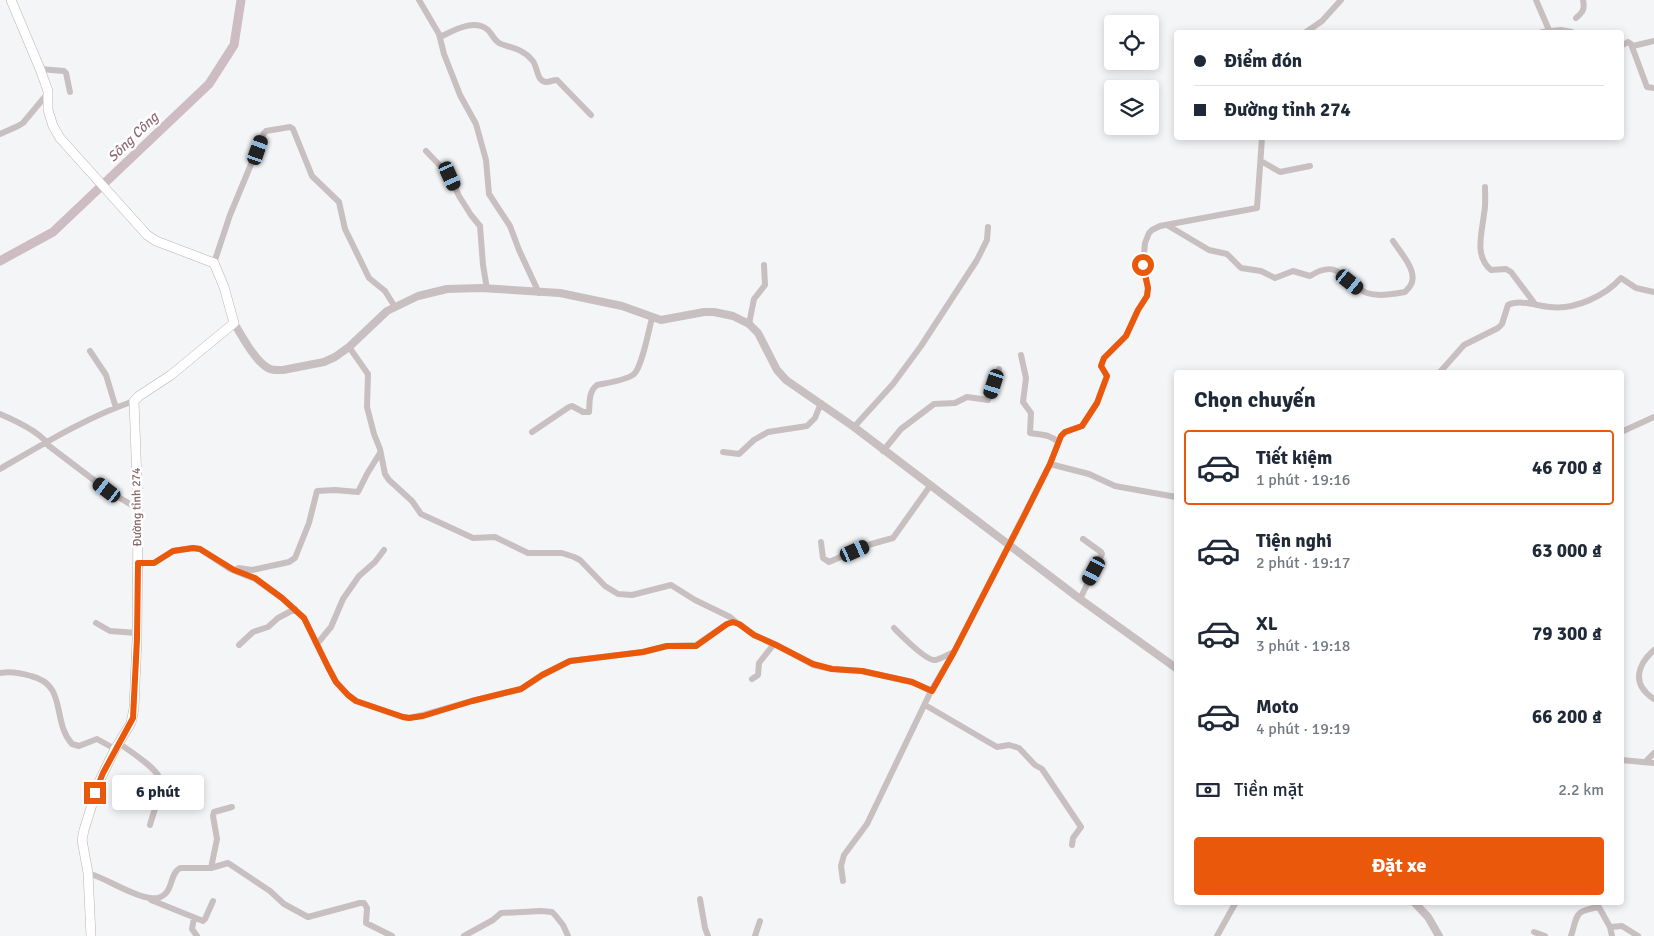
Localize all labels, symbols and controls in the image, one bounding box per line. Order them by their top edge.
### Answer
map controls [1104,15,1159,135]
button: locate [1104,15,1159,70]
text: Điểm đón [1224,49,1302,73]
button: layers [1104,80,1159,135]
text: Đường tỉnh 274 [1224,98,1351,122]
water label: Sông Công [104,108,163,165]
car [246,133,269,167]
car [437,159,462,193]
route start [1132,254,1154,276]
car [1333,267,1366,297]
car [982,367,1005,401]
text: Chọn chuyến [1194,386,1316,413]
icon: car [1196,445,1241,490]
text: Tiết kiệm [1256,446,1332,470]
text: 46 700 ₫ [1532,456,1602,480]
street label: Đường tỉnh 274 [129,467,145,547]
text: 1 phút · 19:16 [1256,470,1350,490]
car [90,475,123,505]
icon: car [1196,528,1241,573]
text: Tiện nghi [1256,529,1332,553]
car [838,538,871,564]
text: 63 000 ₫ [1532,539,1602,563]
text: 2 phút · 19:17 [1256,553,1350,573]
car [1080,554,1107,588]
icon: car [1196,611,1241,656]
text: XL [1256,612,1278,636]
text: 79 300 ₫ [1532,622,1602,646]
text: 3 phút · 19:18 [1256,636,1350,656]
icon: car [1196,694,1241,739]
text: Moto [1256,695,1299,719]
text: 66 200 ₫ [1532,705,1602,729]
text: 4 phút · 19:19 [1256,719,1350,739]
callout: 6 phút [112,776,205,810]
icon: cash [1194,776,1222,804]
text: Tiền mặt [1234,778,1304,802]
text: 2.2 km [1558,780,1604,800]
route end [84,782,106,804]
text: 6 phút [136,782,180,802]
button: Đặt xe [1194,837,1604,895]

